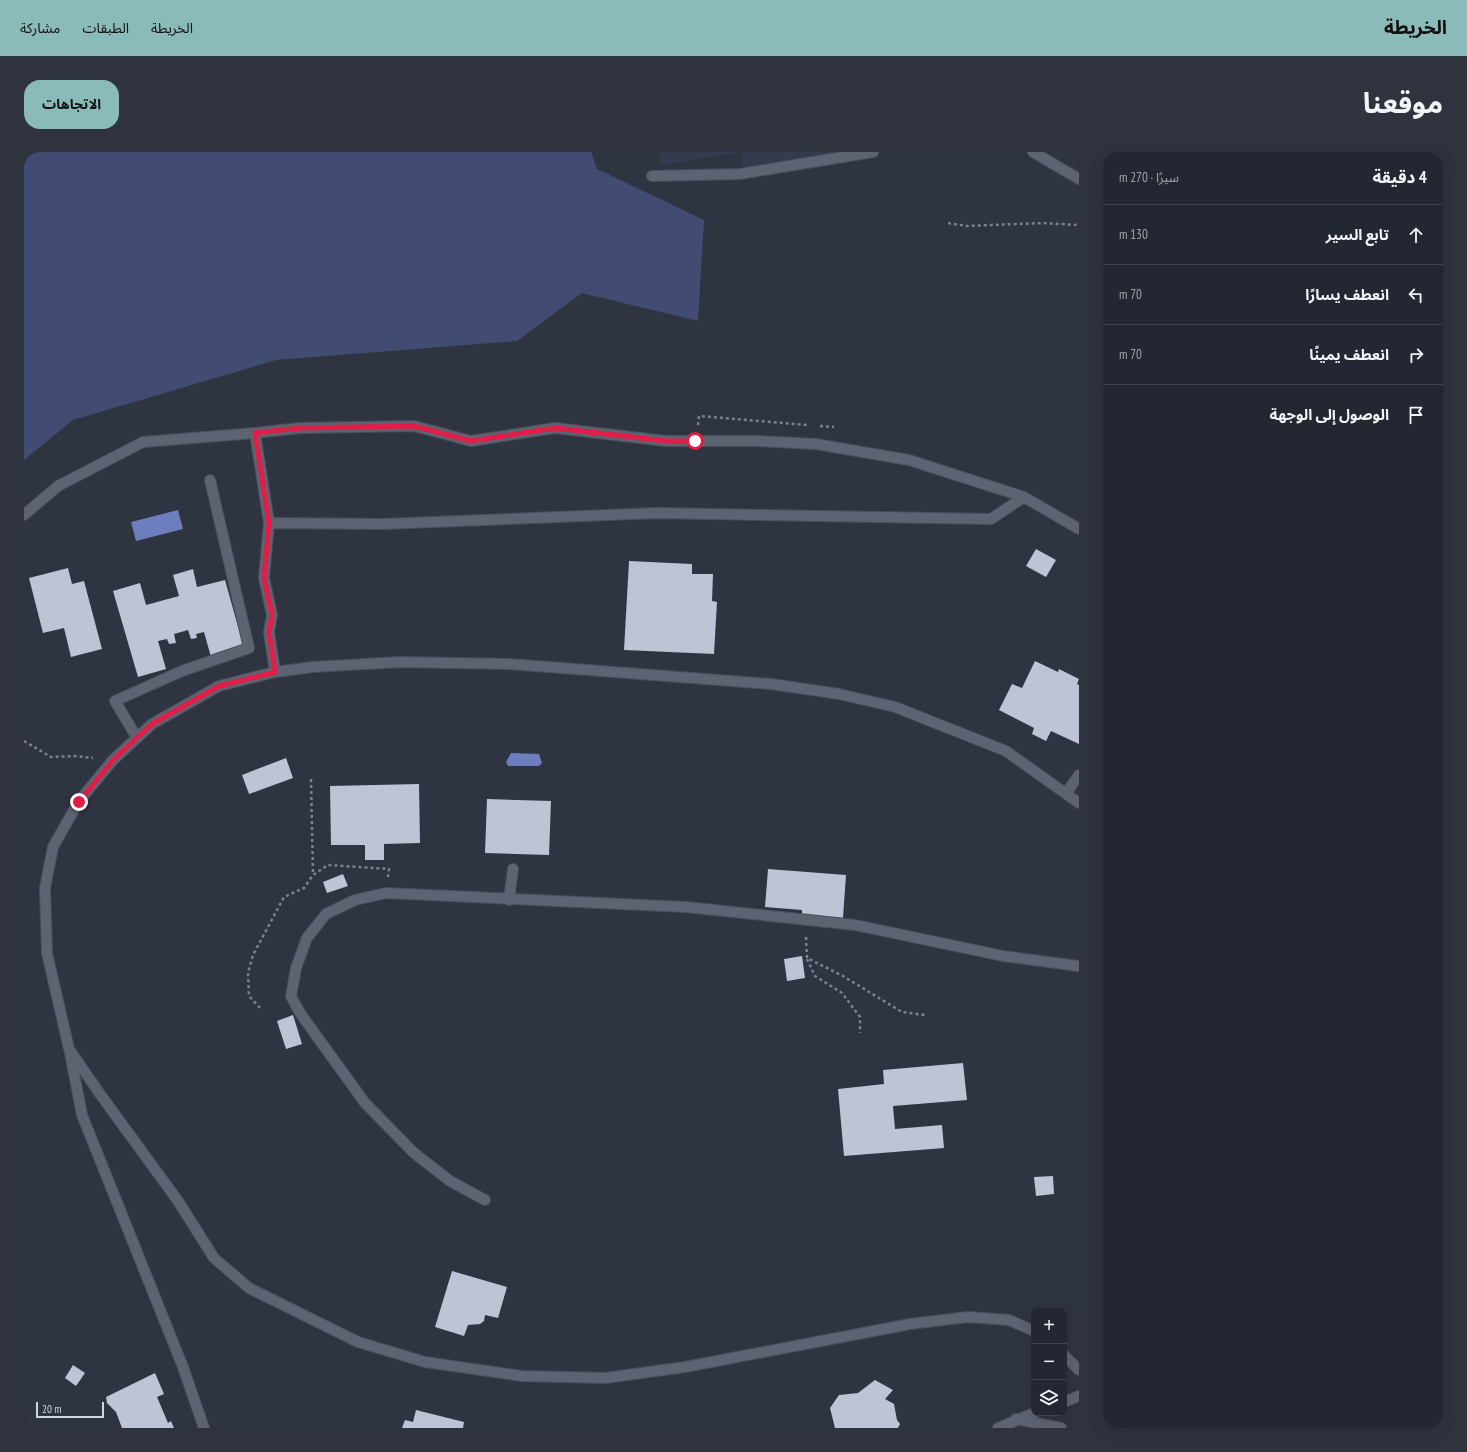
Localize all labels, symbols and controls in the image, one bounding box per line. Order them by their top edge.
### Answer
text: الخريطة [1384,15,1447,39]
text: مشاركة [20,19,60,37]
text: الطبقات [82,19,129,37]
text: الخريطة [151,19,193,37]
button: الاتجاهات [24,80,119,129]
text: موقعنا [1363,84,1443,121]
text: 4 دقيقة [1373,166,1427,188]
text: سيرًا · 270 m [1119,169,1179,186]
icon: ahead [1405,224,1427,246]
text: تابع السير [1326,225,1389,244]
text: 130 m [1119,226,1148,243]
icon: left [1405,284,1427,306]
text: انعطف يسارًا [1305,285,1389,304]
text: 70 m [1119,286,1142,303]
icon: right [1405,344,1427,366]
text: انعطف يمينًا [1309,345,1389,364]
text: 70 m [1119,346,1142,363]
icon: arrive [1405,404,1427,426]
text: الوصول إلى الوجهة [1270,405,1389,424]
route start [686,432,704,450]
route end [70,793,88,811]
map controls [1031,1308,1067,1416]
button: + [1031,1308,1067,1344]
button: − [1031,1344,1067,1380]
button: layers [1031,1380,1067,1416]
scale bar [36,1400,104,1419]
text: 20 m [42,1402,61,1416]

